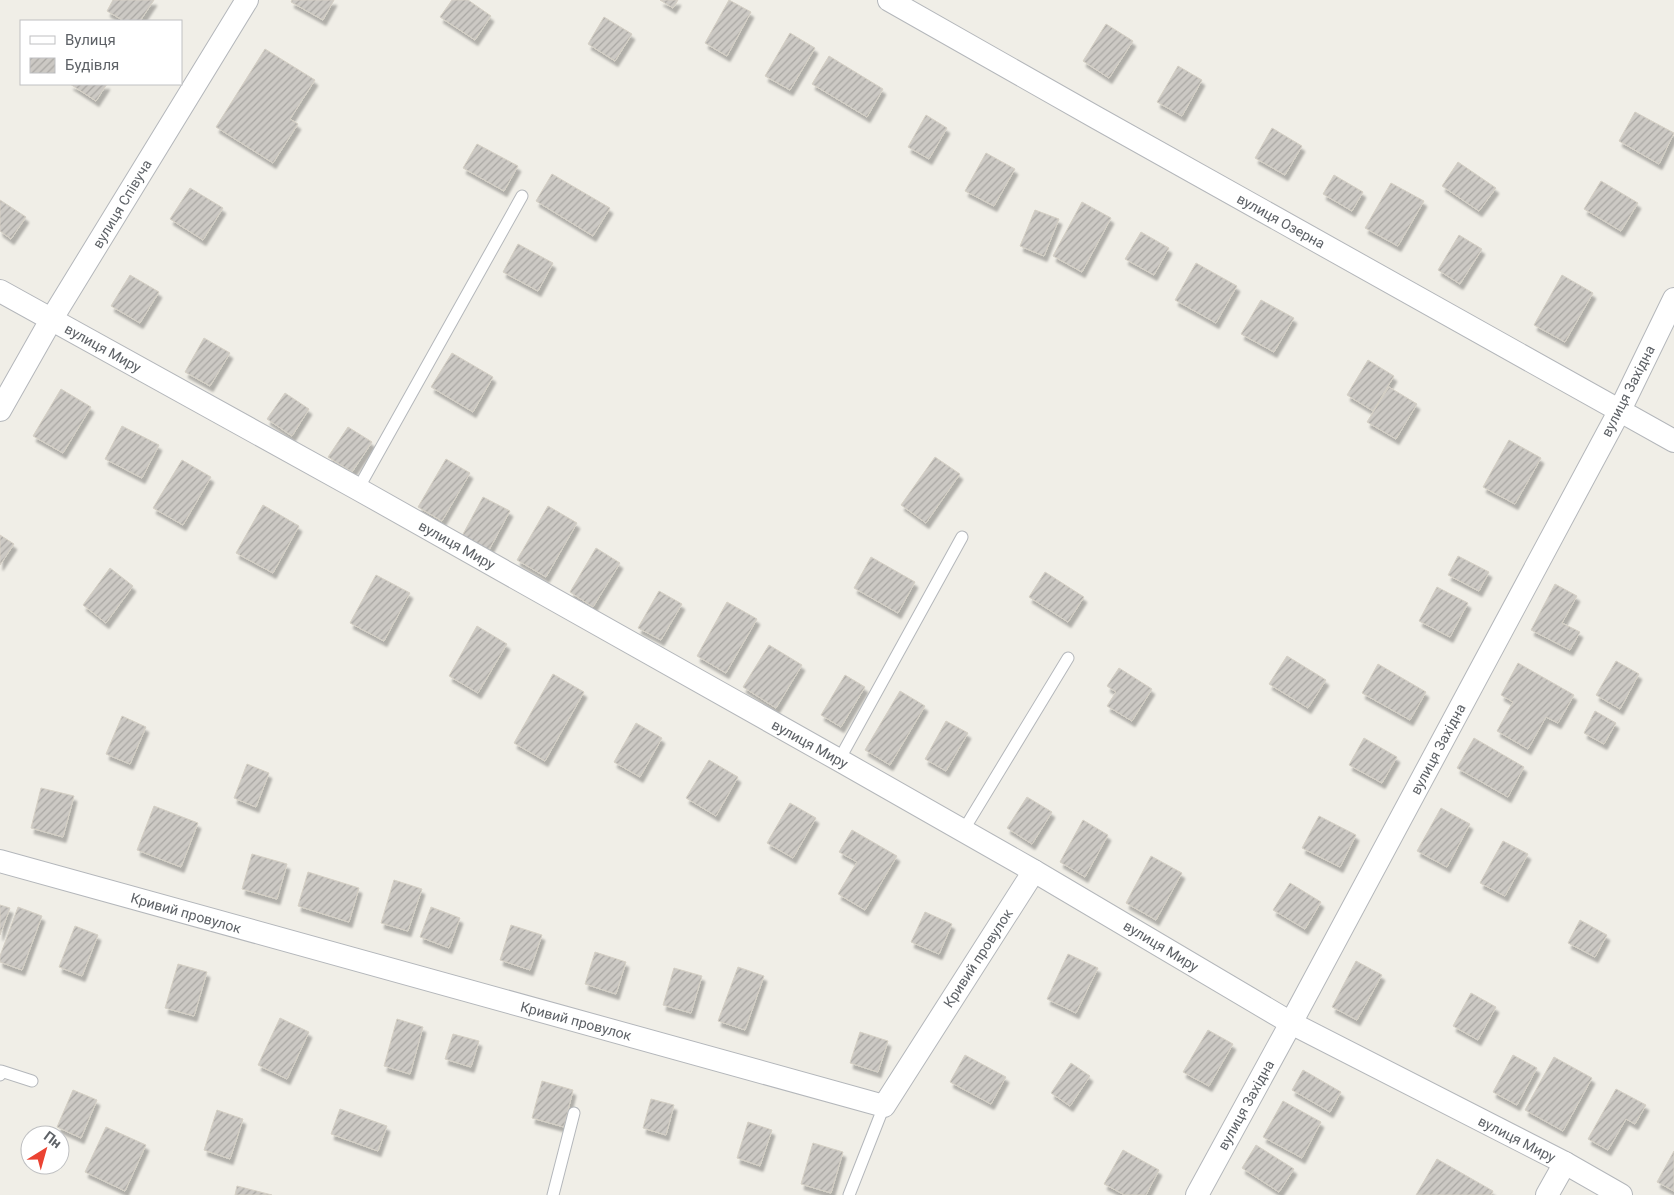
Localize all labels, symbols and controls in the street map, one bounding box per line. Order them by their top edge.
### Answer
legend [20,20,182,85]
text: Вулиця [65,31,116,49]
text: Будівля [65,56,119,74]
street label: вулиця Співуча [89,157,155,251]
street label: вулиця Озерна [1234,190,1328,252]
street label: вулиця Миру [62,320,144,376]
street label: вулиця Західна [1598,343,1658,439]
street label: вулиця Миру [416,517,498,573]
street label: вулиця Західна [1407,701,1469,797]
street label: вулиця Миру [769,716,851,772]
street label: Кривий провулок [129,890,244,937]
street label: Кривий провулок [940,905,1016,1010]
street label: вулиця Миру [1121,917,1202,975]
street label: Кривий провулок [519,998,634,1044]
street label: вулиця Західна [1215,1057,1277,1153]
street label: вулиця Миру [1476,1113,1559,1166]
north arrow [20,1125,70,1175]
text: Пн [41,1128,65,1151]

